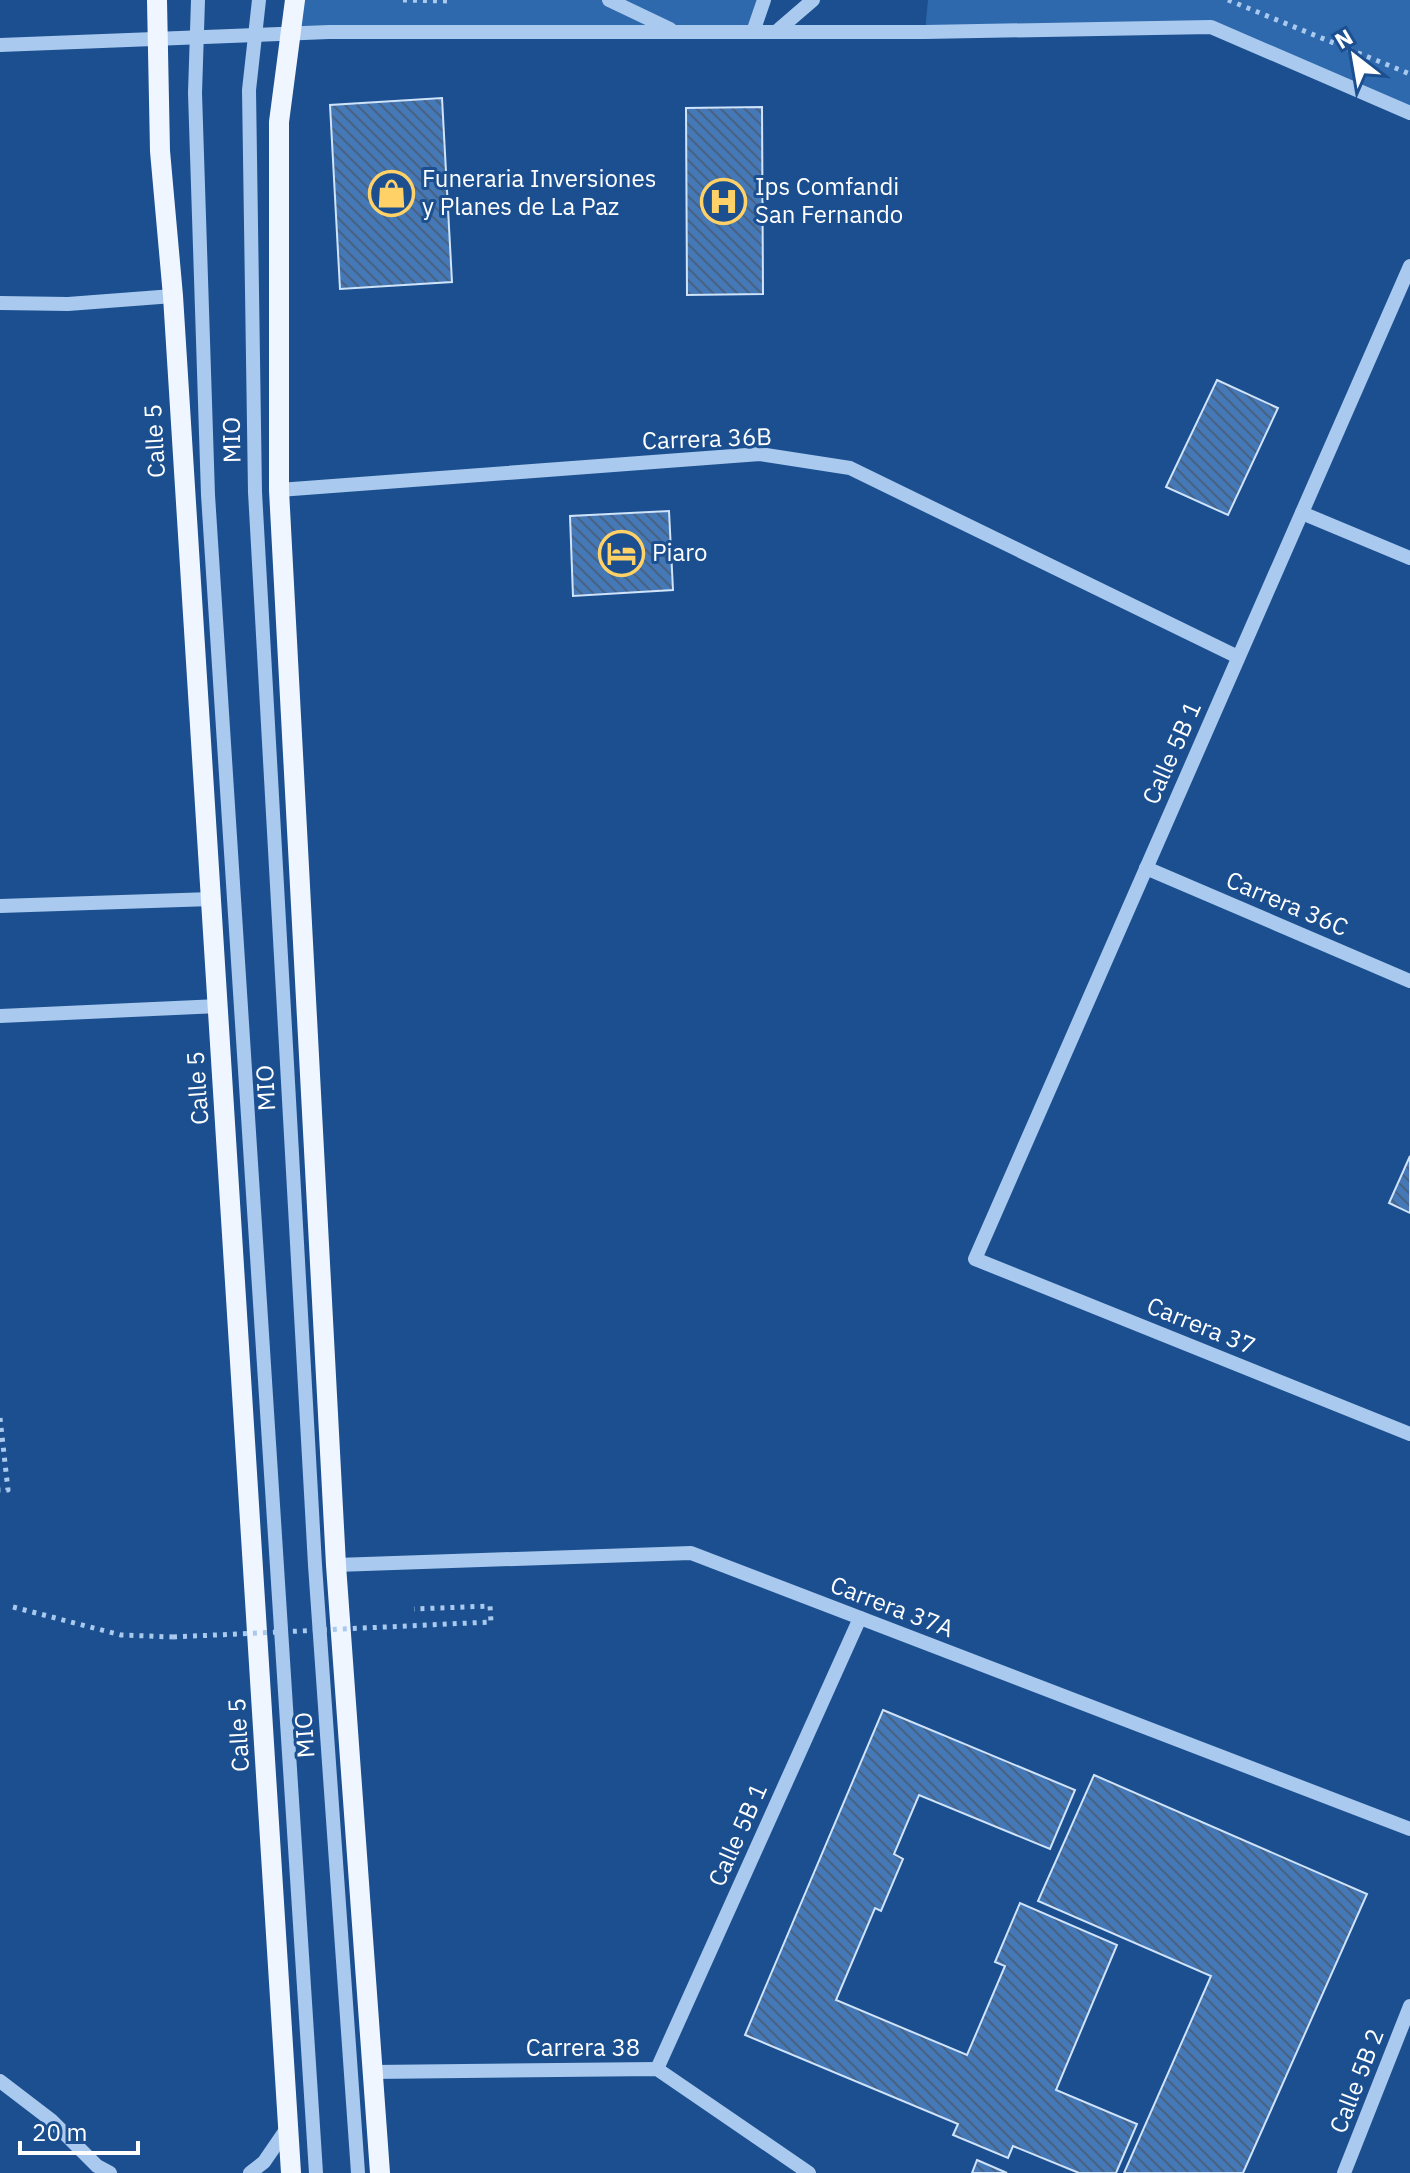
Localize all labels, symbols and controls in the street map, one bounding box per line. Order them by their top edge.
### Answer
north arrow [1314,16,1394,96]
text: N [1329,22,1358,55]
place label: Funeraria Inversiones y Planes de La Paz [422,162,656,222]
shop icon: Funeraria Inversiones y Planes de La Paz [367,169,415,217]
place label: Ips Comfandi San Fernando [755,170,903,230]
hospital icon: Ips Comfandi San Fernando [700,177,748,225]
street label: Calle 5 [136,403,172,479]
street label: MIO [215,417,247,463]
street label: Carrera 36B [641,420,773,456]
hotel icon: Piaro [597,529,645,577]
place label: Piaro [652,536,708,568]
street label: Calle 5B 1 [1134,696,1208,809]
street label: Carrera 36C [1222,863,1353,943]
street label: Calle 5 [178,1050,216,1126]
street label: MIO [248,1064,282,1112]
street label: Carrera 37 [1142,1289,1260,1361]
street label: Carrera 37A [826,1568,959,1644]
street label: Calle 5 [220,1697,256,1773]
street label: MIO [286,1711,322,1759]
street label: Calle 5B 1 [700,1778,774,1891]
street label: Calle 5B 2 [1321,2024,1391,2138]
street label: Carrera 38 [526,2031,640,2063]
scale bar [20,2105,138,2155]
text: 20 m [32,2116,87,2148]

